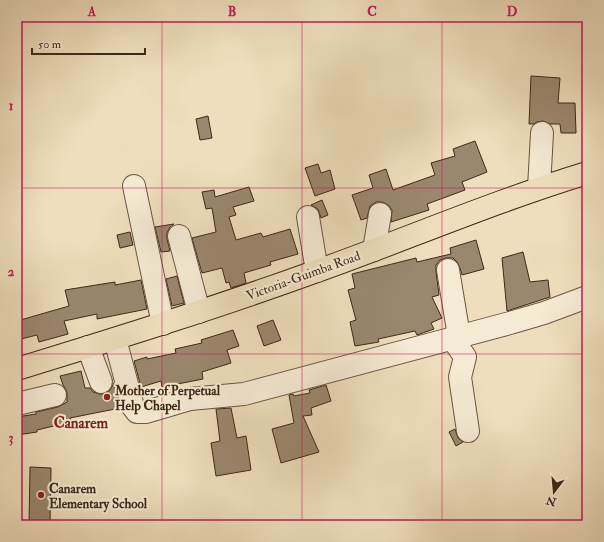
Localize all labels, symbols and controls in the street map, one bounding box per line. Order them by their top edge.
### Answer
text: A [87,4,97,20]
text: B [228,4,236,20]
text: C [367,4,377,20]
text: D [507,4,518,20]
scale bar [32,30,145,56]
text: 50 m [38,37,62,52]
text: 1 [9,98,14,114]
street label: Victoria-Guimba Road [244,248,363,304]
text: 2 [8,264,15,280]
place label: Mother of Perpetual Help Chapel [114,383,221,415]
marker: Mother of Perpetual Help Chapel [102,392,112,402]
district label: Canarem [54,414,109,433]
text: 3 [9,430,14,446]
north arrow [534,472,574,512]
place label: Canarem Elementary School [49,481,148,513]
marker: Canarem Elementary School [36,490,46,500]
text: N [544,493,559,509]

